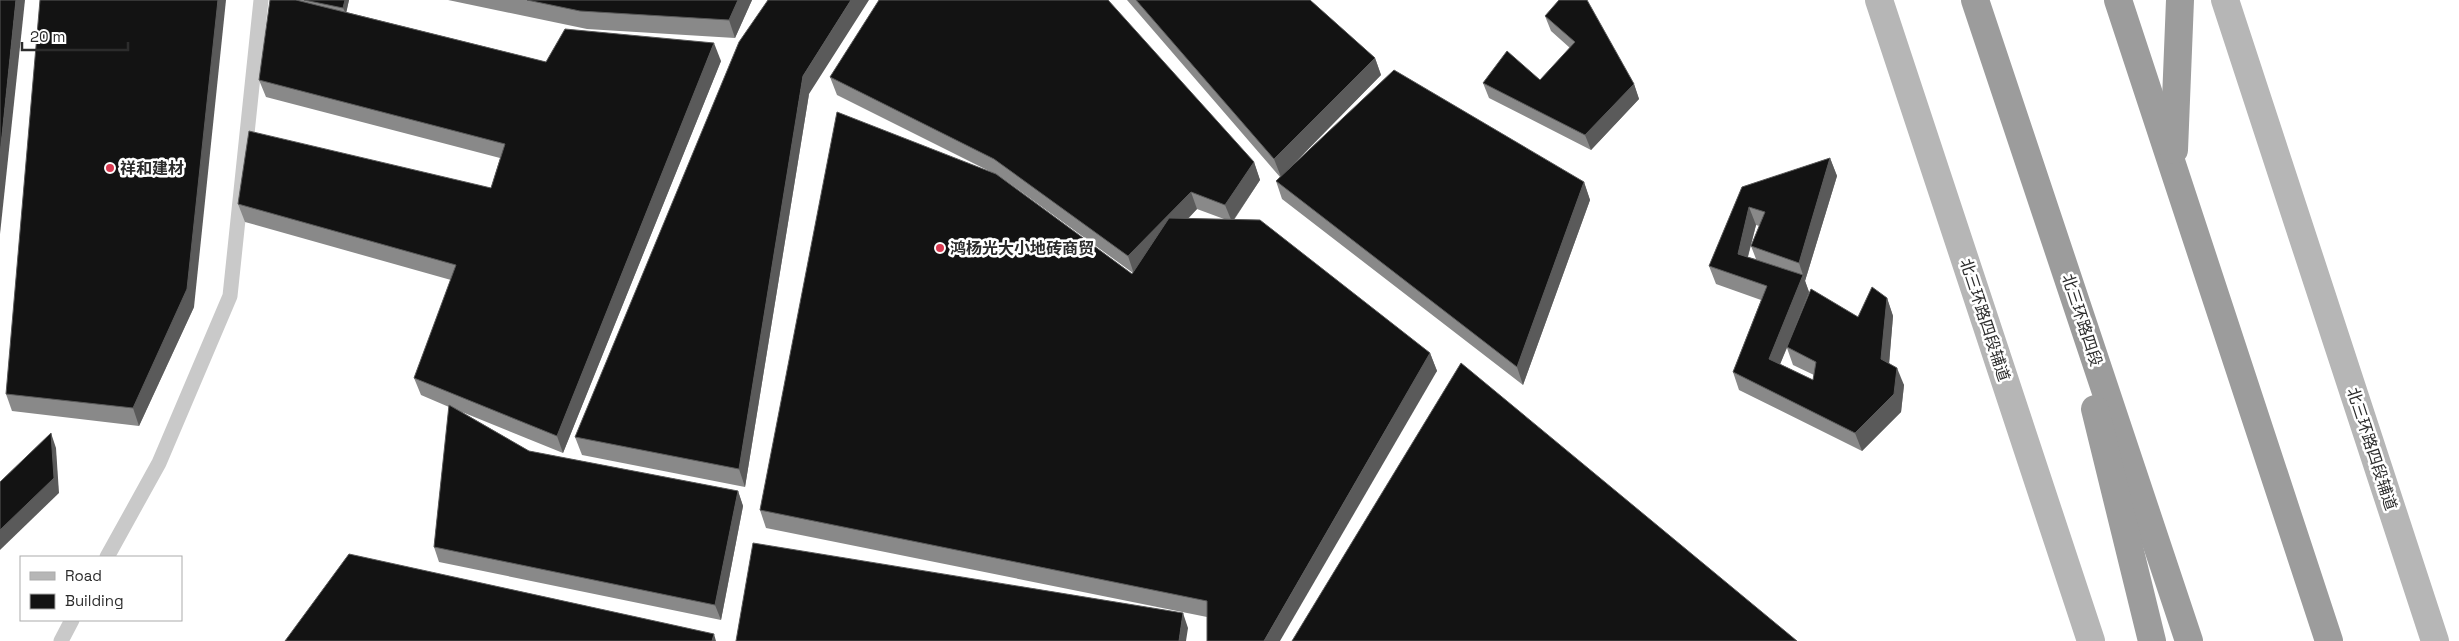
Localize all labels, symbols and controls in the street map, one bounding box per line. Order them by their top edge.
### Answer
scale bar [22,20,129,52]
text: 20 m [30,27,65,46]
place label: 祥和建材 [120,158,184,179]
marker: 祥和建材 [104,162,116,174]
place label: 鸿杨光大小地砖商贸 [950,238,1094,259]
marker: 鸿杨光大小地砖商贸 [934,242,946,254]
street label: 北三环路四段辅道 [1955,256,2015,384]
street label: 北三环路四段 [2057,271,2107,369]
street label: 北三环路四段辅道 [2342,385,2402,513]
legend [20,556,182,621]
text: Road [65,566,102,585]
text: Building [65,591,124,610]

